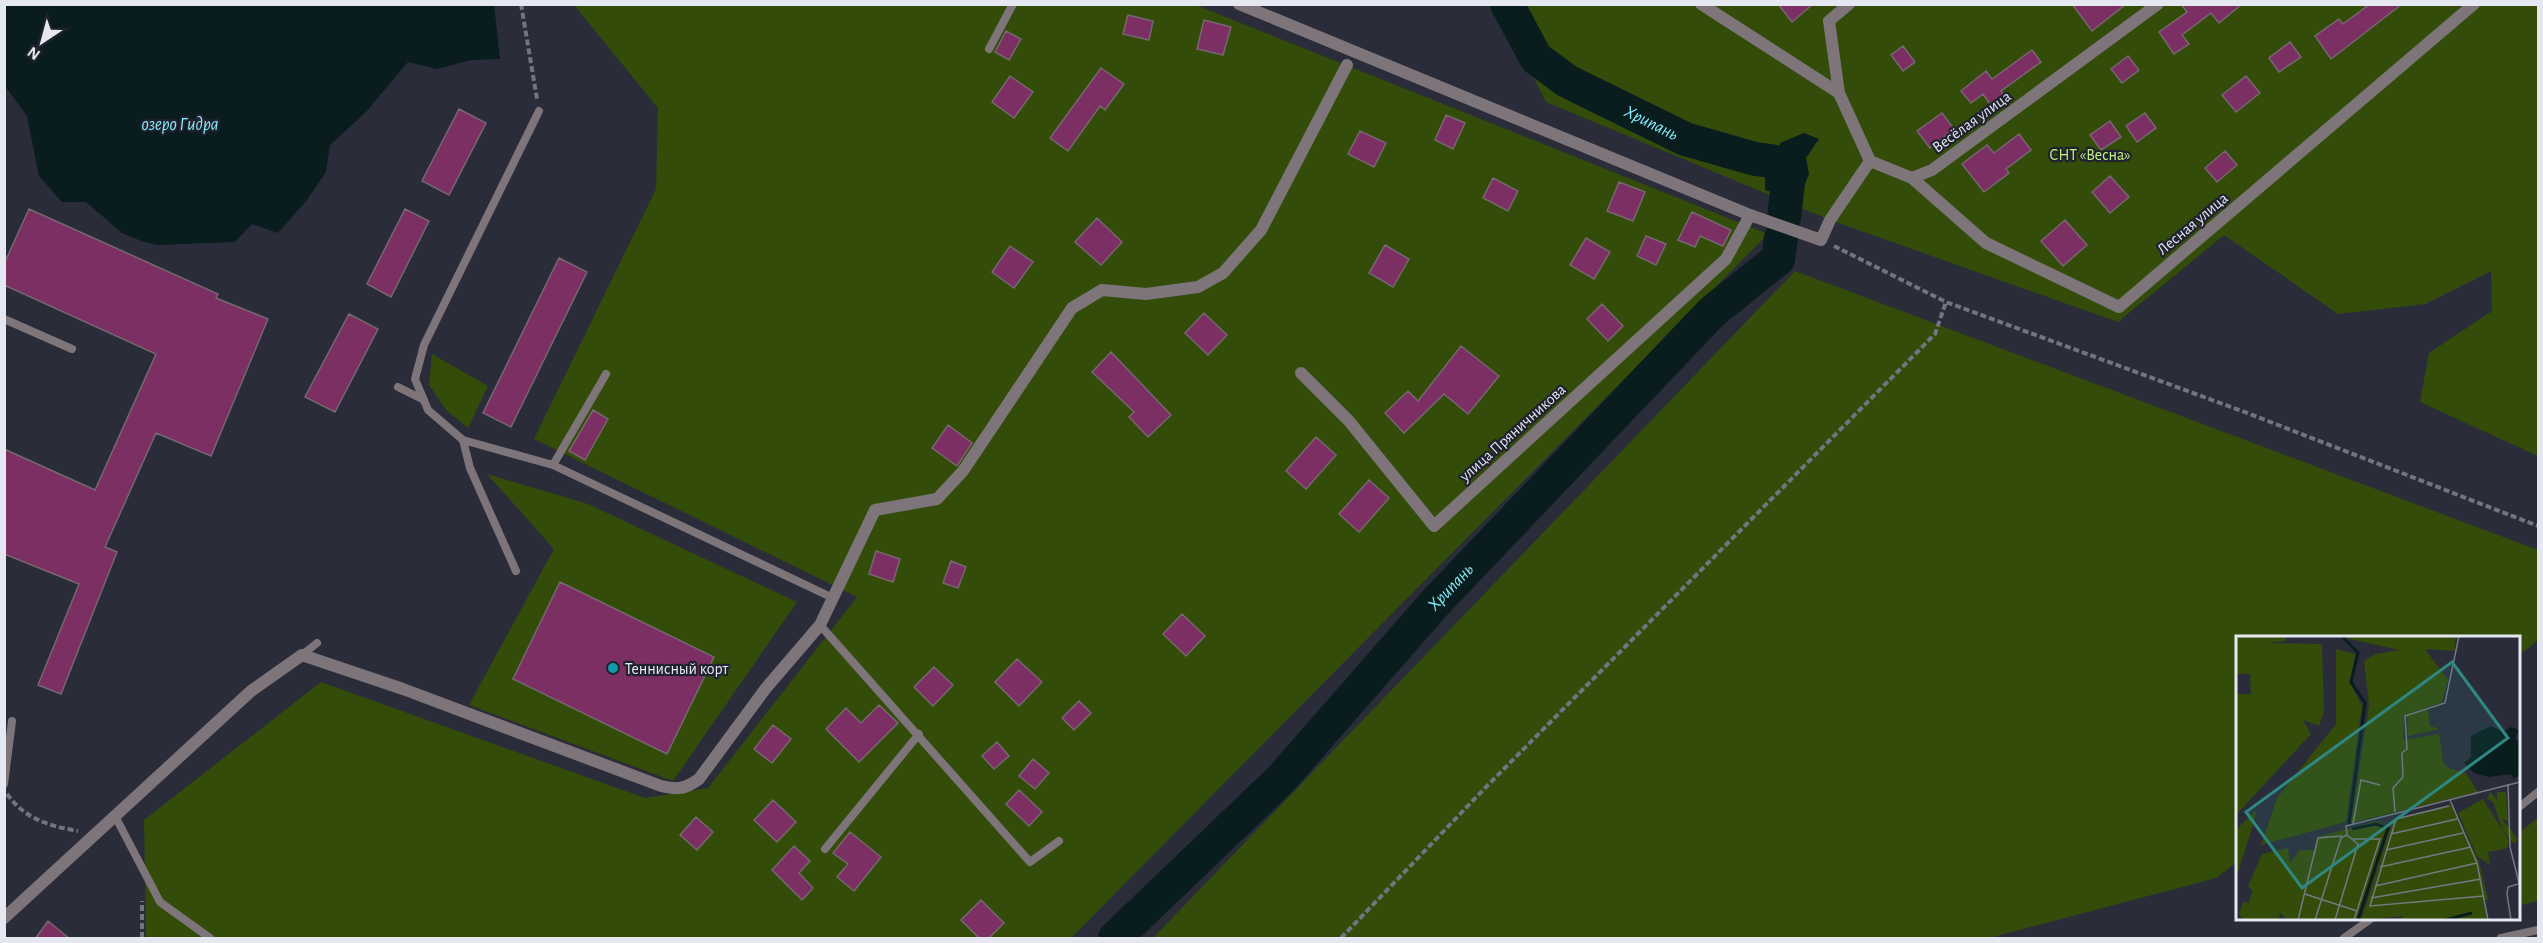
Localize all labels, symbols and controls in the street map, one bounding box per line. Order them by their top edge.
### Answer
north arrow [12,12,72,72]
text: N [25,44,43,63]
street label: Весёлая улица [1929,88,2014,156]
water label: Хрипань [1621,103,1681,144]
water label: озеро Гидра [142,116,218,134]
park label: СНТ «Весна» [2049,147,2131,163]
street label: Лесная улица [2154,190,2232,259]
street label: улица Пряничникова [1456,381,1569,486]
water label: Хрипань [1425,561,1477,614]
inset map [2236,636,2519,919]
marker: Теннисный корт [606,661,620,675]
place label: Теннисный корт [625,661,728,677]

